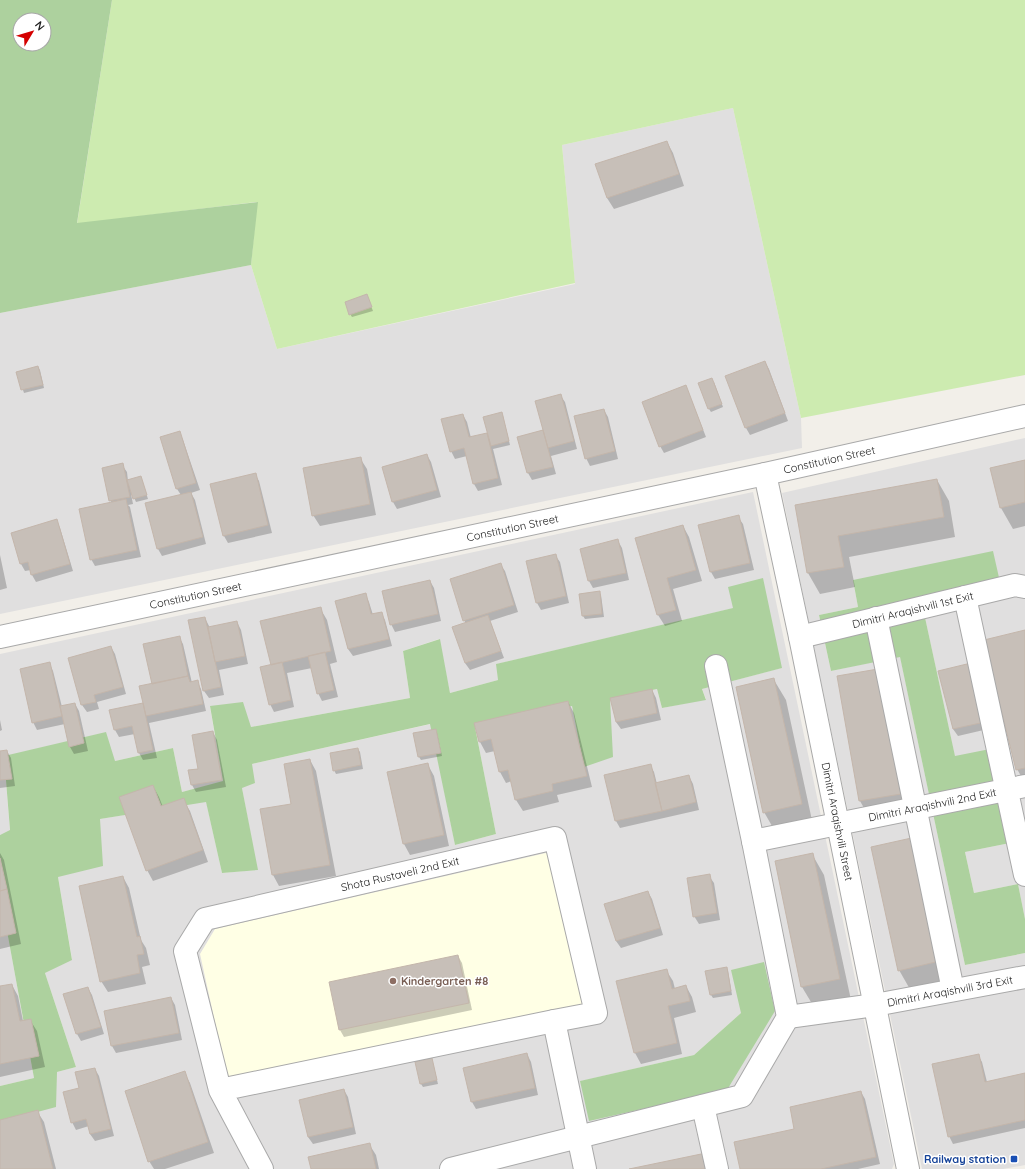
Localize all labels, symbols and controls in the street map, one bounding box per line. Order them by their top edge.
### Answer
north arrow [12,12,52,52]
text: N [32,18,48,33]
street label: Constitution Street [782,443,877,477]
street label: Constitution Street [465,511,560,544]
street label: Constitution Street [148,579,243,612]
street label: Dimitri Araqishvili 1st Exit [851,588,975,631]
street label: Dimitri Araqishvili Street [819,761,856,882]
street label: Dimitri Araqishvili 2nd Exit [867,785,998,825]
street label: Shota Rustaveli 2nd Exit [339,854,461,894]
street label: Dimitri Araqishvili 3rd Exit [886,972,1014,1010]
place label: Kindergarten #8 [401,974,488,988]
marker: Kindergarten #8 [388,976,398,986]
place label: Railway station [924,1152,1006,1166]
marker: Railway station [1009,1154,1019,1164]

